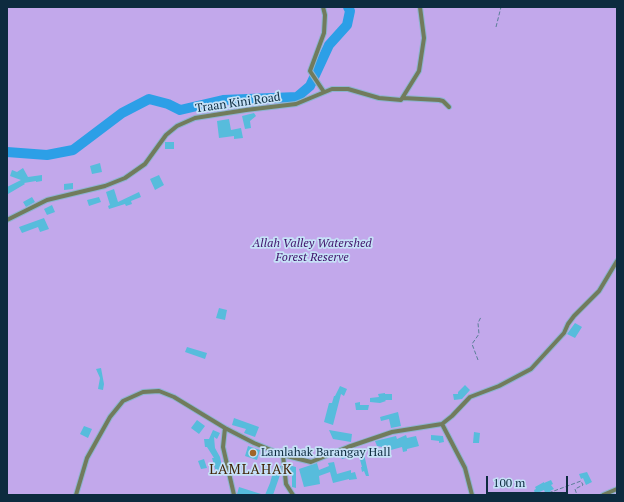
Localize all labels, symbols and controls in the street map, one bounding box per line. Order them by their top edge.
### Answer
street label: Traan Kini Road [195,90,281,116]
park label: Allah Valley Watershed Forest Reserve [252,237,372,265]
place label: Lamlahak Barangay Hall [261,446,390,460]
marker: Lamlahak Barangay Hall [248,448,258,458]
district label: LAMLAHAK [209,462,293,478]
scale bar [488,468,570,494]
text: 100 m [493,475,525,490]

